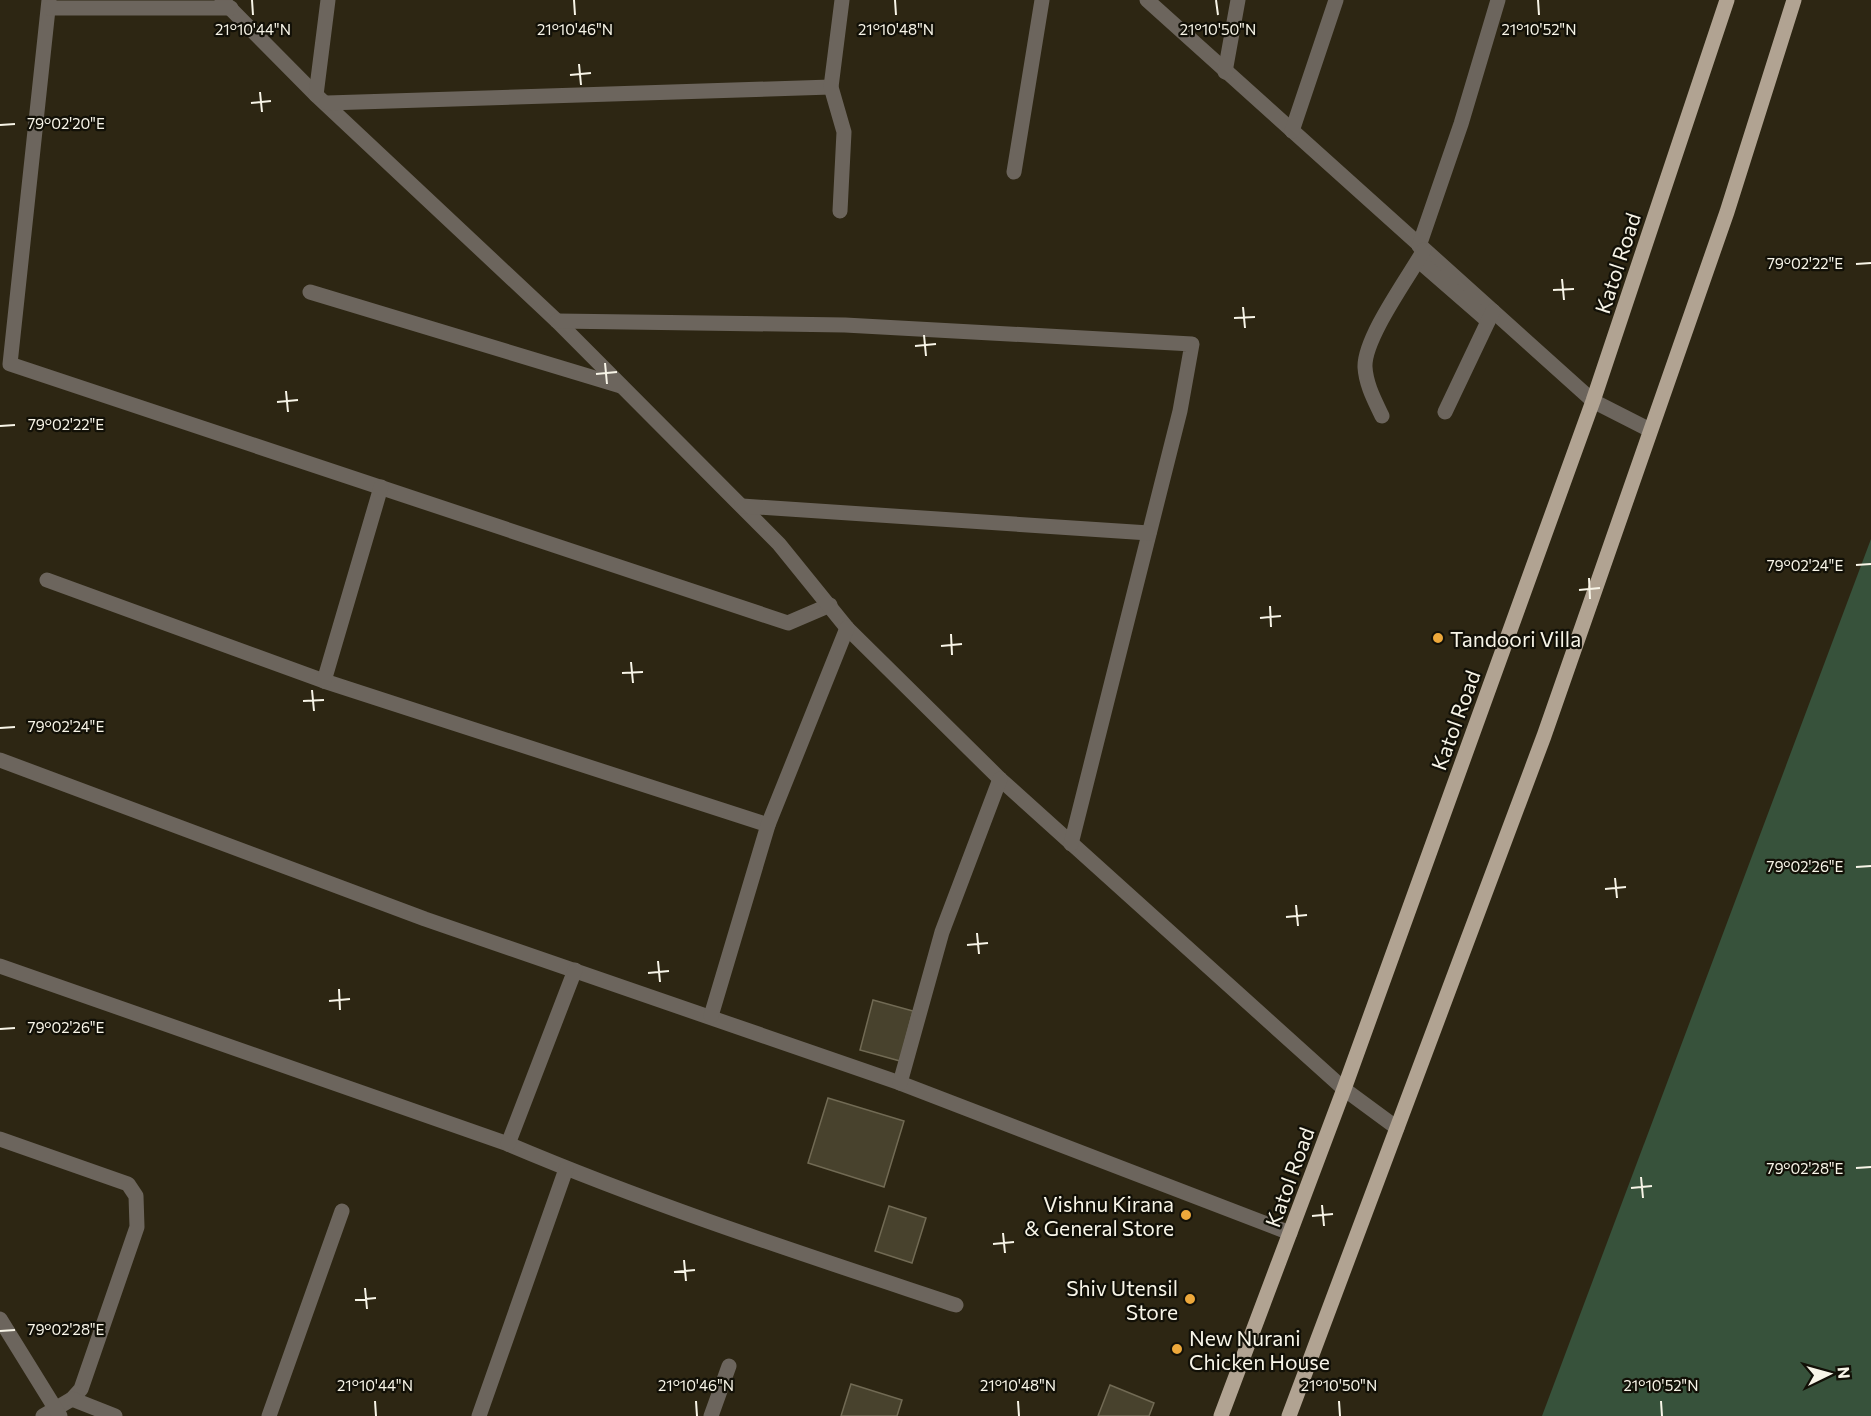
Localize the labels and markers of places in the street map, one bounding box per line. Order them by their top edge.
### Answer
place label: Tandoori Villa [1450,626,1581,651]
marker: Tandoori Villa [1431,631,1445,645]
place label: Vishnu Kirana & General Store [1024,1191,1174,1240]
marker: Vishnu Kirana & General Store [1179,1208,1193,1222]
place label: Shiv Utensil Store [1066,1275,1178,1324]
marker: Shiv Utensil Store [1183,1292,1197,1306]
place label: New Nurani Chicken House [1189,1325,1330,1374]
marker: New Nurani Chicken House [1170,1342,1184,1356]

